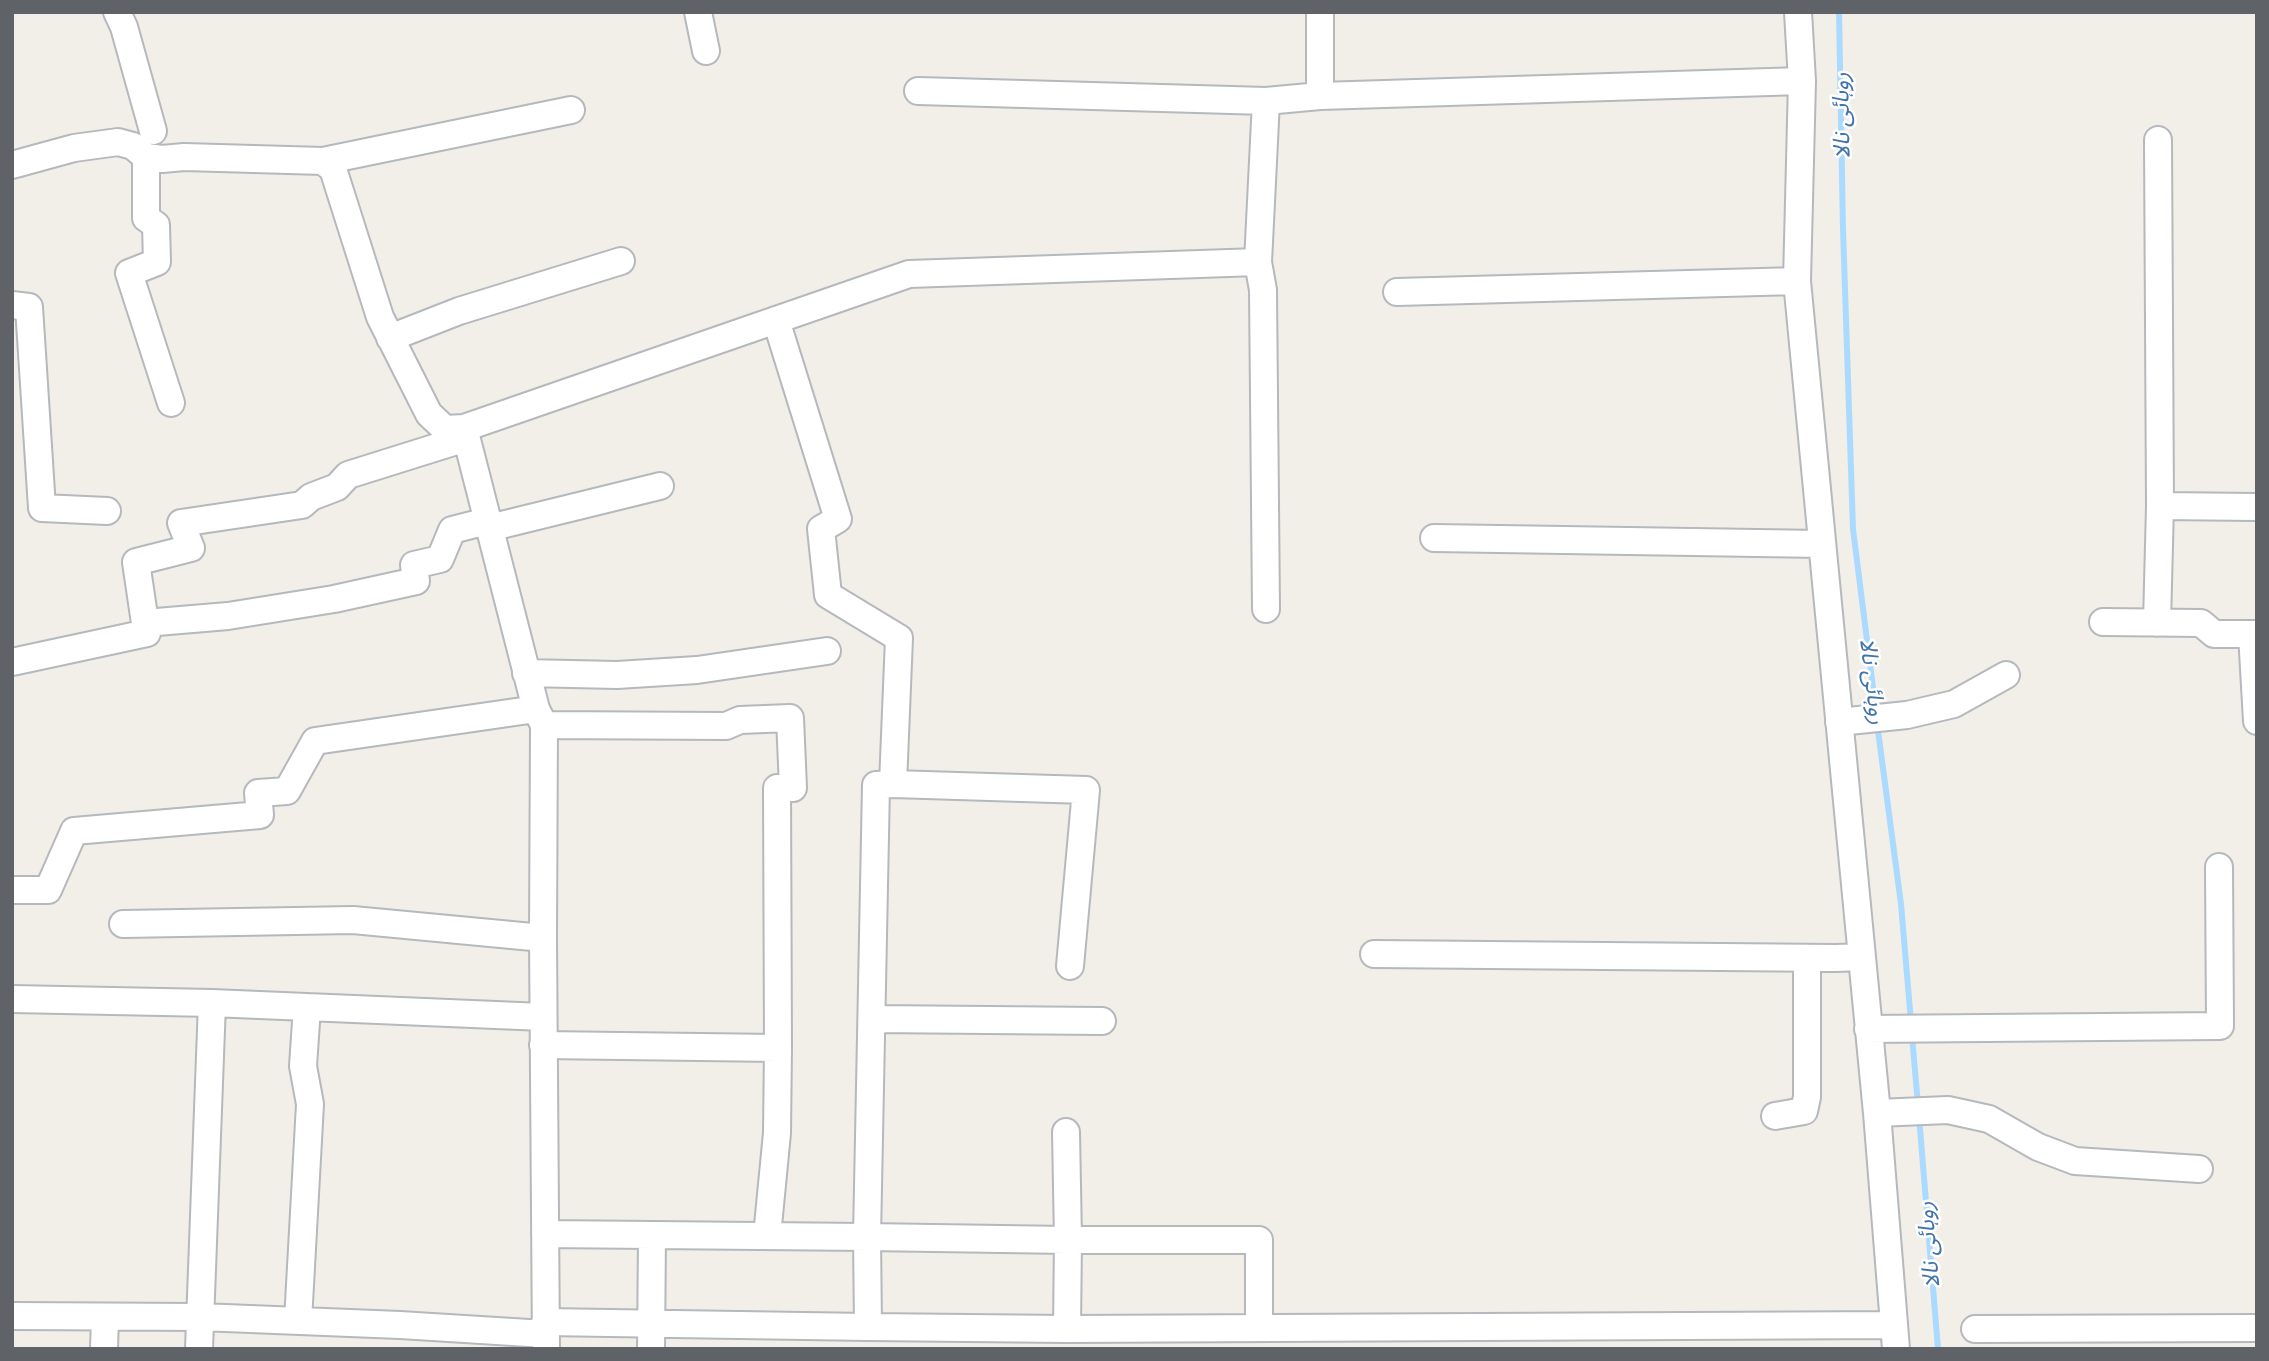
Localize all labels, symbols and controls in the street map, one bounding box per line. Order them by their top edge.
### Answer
water label: روہائی نالا [1827,72,1857,160]
water label: روہائی نالا [1853,636,1891,726]
water label: روہائی نالا [1911,1200,1947,1290]

